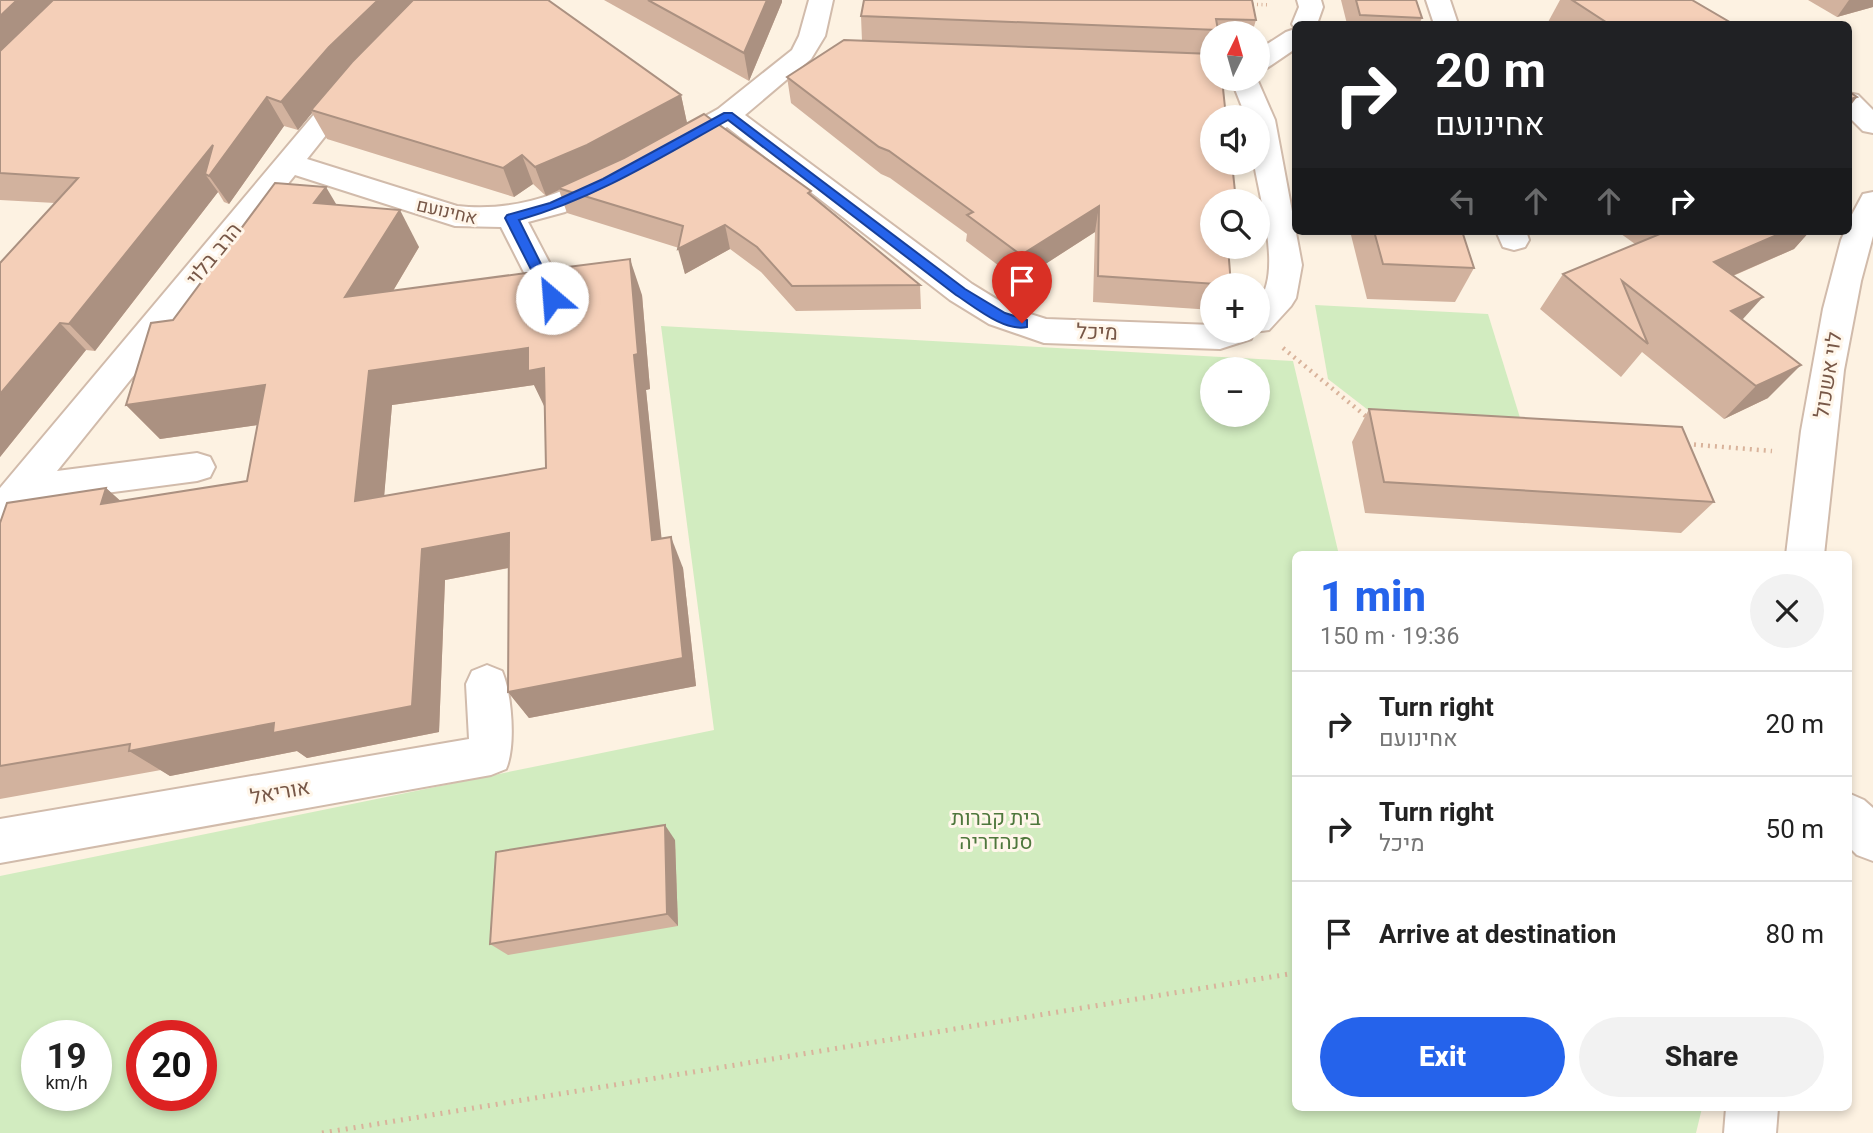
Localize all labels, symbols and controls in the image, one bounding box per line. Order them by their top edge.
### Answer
north arrow [1200,21,1270,91]
map controls [1200,21,1270,427]
text: 20 m [1435,42,1546,99]
icon: right [1320,49,1411,140]
button: sound [1200,105,1270,175]
text: אחינועם [1435,105,1544,143]
icon: left [1444,182,1482,220]
icon: ahead [1517,182,1555,220]
icon: ahead [1590,182,1628,220]
icon: right [1663,182,1701,220]
button: search [1200,189,1270,259]
street label: אחינועם [415,194,479,228]
street label: הרב בלוי [182,218,246,290]
pin [992,251,1052,323]
position arrow [515,261,589,335]
icon: arrive [1003,262,1041,300]
button: + [1200,273,1270,343]
street label: מיכל [1076,319,1118,345]
street label: לוי אשכול [1809,330,1847,420]
button: − [1200,357,1270,427]
text: 1 min [1320,572,1426,621]
button: close [1750,574,1824,648]
text: 150 m · 19:36 [1320,623,1459,650]
text: Turn right [1379,692,1494,722]
icon: right [1320,705,1358,743]
text: 20 m [1766,709,1824,739]
text: אחינועם [1379,725,1458,752]
street label: אוריאל [248,775,312,809]
text: Turn right [1379,797,1494,827]
park label: בית קברות סנהדריה [951,806,1041,854]
icon: right [1320,810,1358,848]
text: 50 m [1766,814,1824,844]
text: מיכל [1379,830,1425,857]
icon: arrive [1320,915,1358,953]
text: Arrive at destination [1379,919,1616,949]
text: 80 m [1766,919,1824,949]
button: Exit [1320,1017,1565,1097]
button: Share [1579,1017,1824,1097]
speed limit sign: 20 [126,1020,217,1111]
text: 19 [46,1036,87,1077]
text: km/h [45,1072,88,1093]

